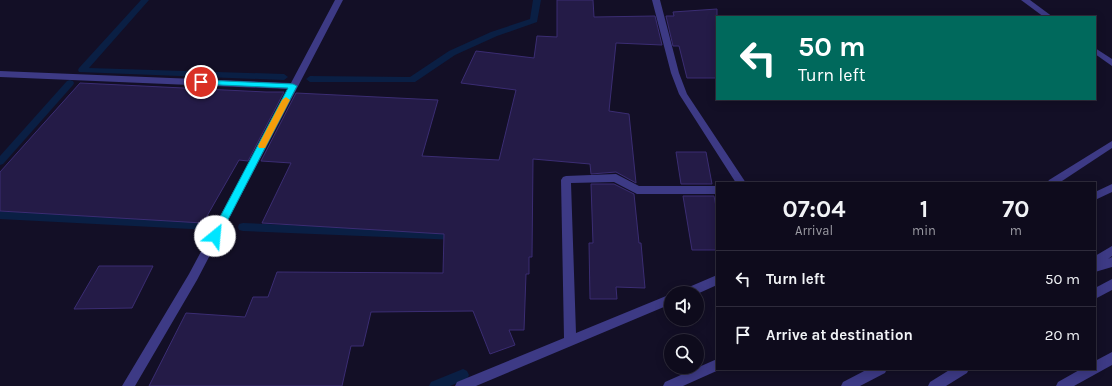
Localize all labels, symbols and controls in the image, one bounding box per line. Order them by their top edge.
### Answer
text: 50 m [798,30,866,63]
icon: left [732,32,784,84]
text: Turn left [798,64,866,86]
pin [184,65,218,99]
icon: arrive [190,71,212,93]
text: 07:04 [782,195,846,223]
text: 1 [920,195,928,223]
text: 70 [1002,195,1029,223]
position arrow [194,215,236,257]
text: Arrival [795,223,833,238]
text: min [912,223,936,238]
text: m [1010,223,1022,238]
icon: left [732,268,754,290]
text: Turn left [766,270,825,288]
text: 50 m [1045,270,1080,288]
map controls [664,286,704,374]
button: sound [664,286,704,326]
icon: arrive [732,324,754,346]
text: Arrive at destination [766,326,913,344]
text: 20 m [1045,326,1080,344]
button: search [664,334,704,374]

